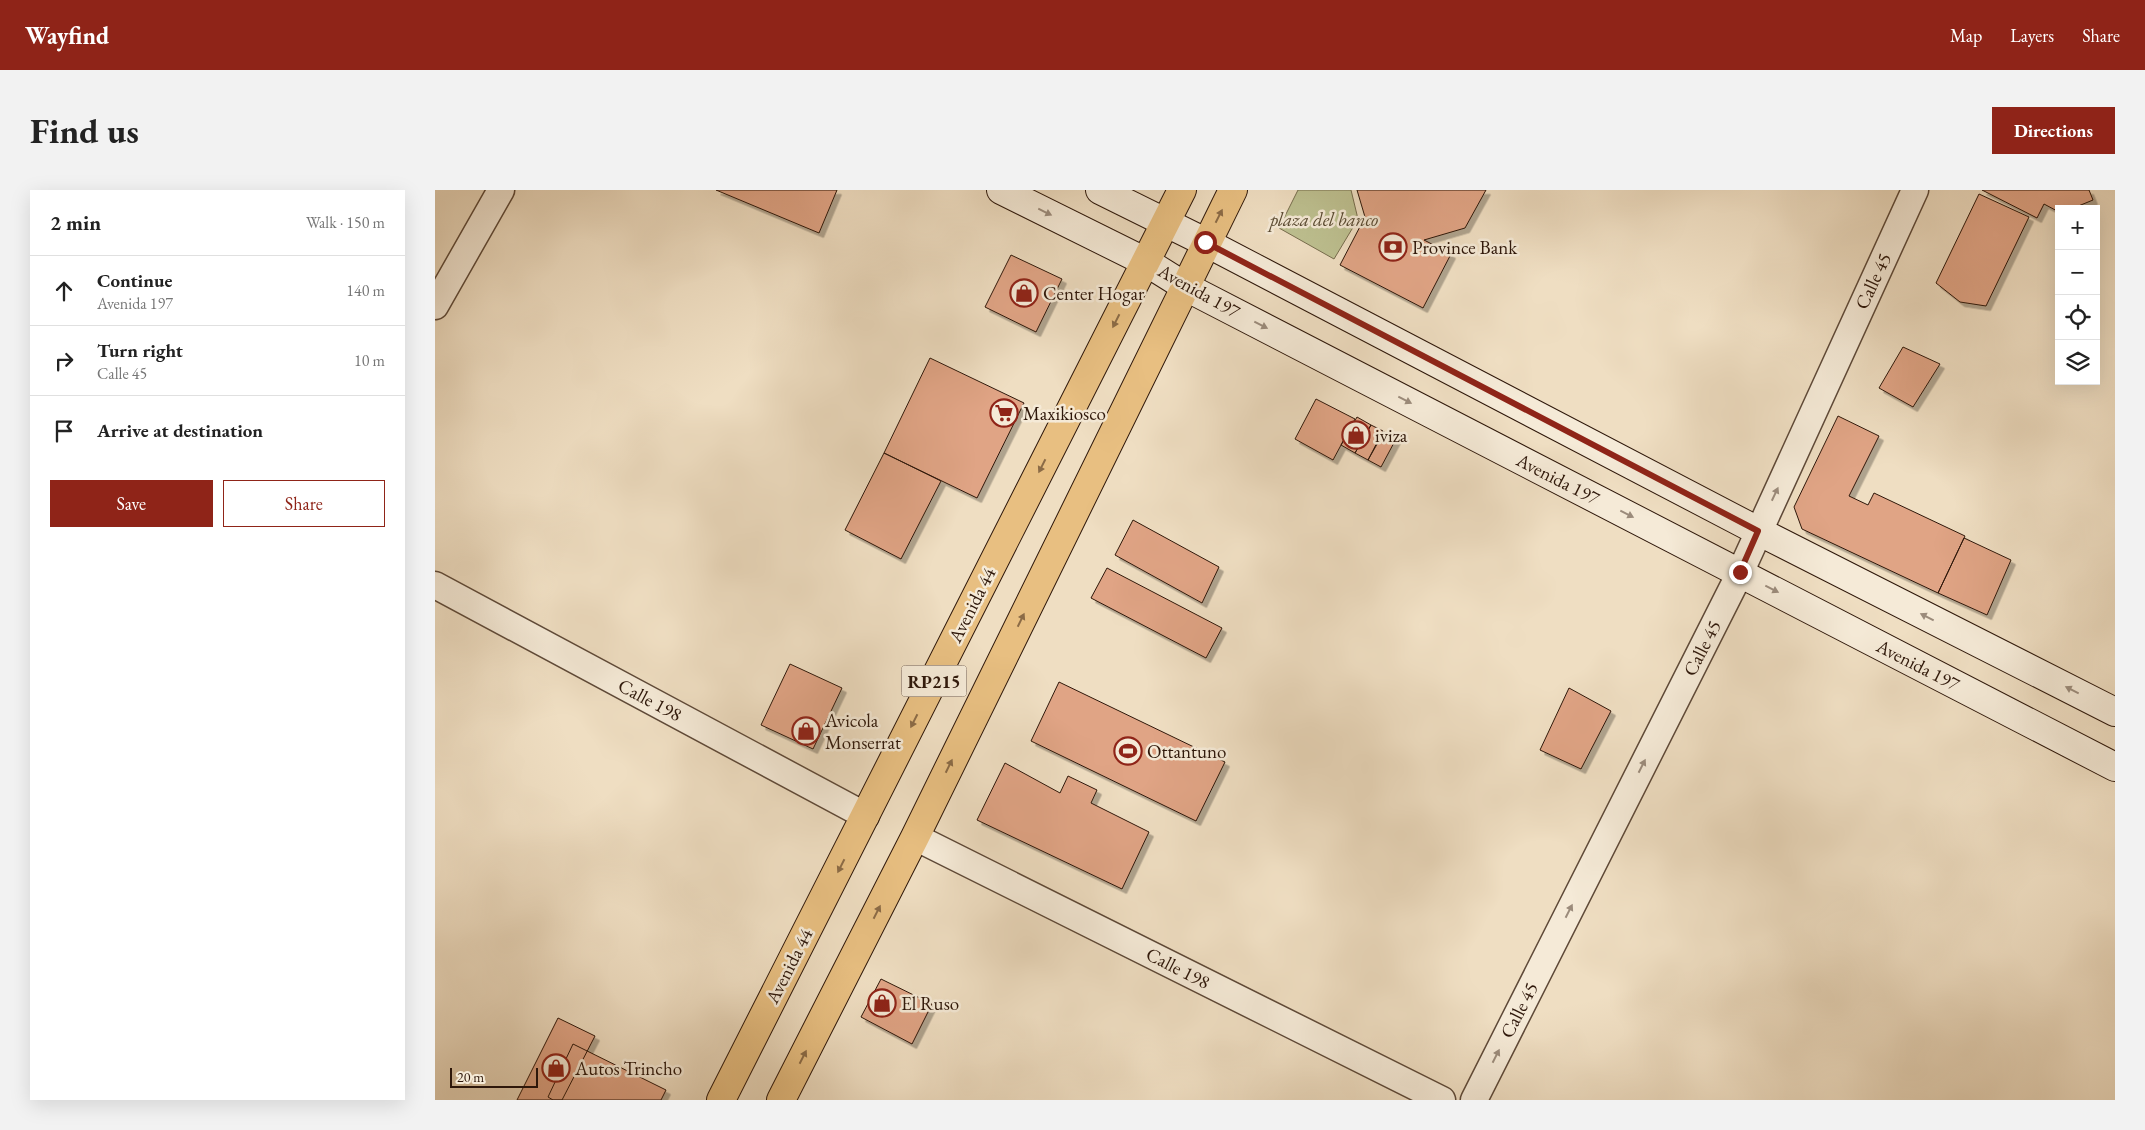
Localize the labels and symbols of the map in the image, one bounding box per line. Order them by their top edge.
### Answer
park label: plaza del banco [1267,207,1378,232]
one-way arrow [1037,208,1052,216]
one-way arrow [1215,209,1223,223]
route start [1194,231,1217,254]
bank icon: Province Bank [1378,232,1408,262]
place label: Province Bank [1412,235,1518,260]
street label: Calle 45 [1849,249,1897,313]
street label: Avenida 197 [1153,258,1245,324]
shop icon: Center Hogar [1009,278,1039,308]
place label: Center Hogar [1043,281,1145,306]
one-way arrow [1112,314,1120,328]
one-way arrow [1253,321,1268,329]
one-way arrow [1398,396,1412,404]
supermarket icon: Maxikiosco [989,398,1019,428]
place label: Maxikiosco [1023,401,1106,426]
shop icon: iviza [1341,420,1371,450]
place label: iviza [1375,423,1408,448]
street label: Avenida 197 [1511,447,1605,511]
one-way arrow [1038,459,1046,473]
one-way arrow [1771,487,1779,501]
one-way arrow [1620,510,1634,518]
route end [1729,561,1752,584]
street label: Avenida 44 [942,562,1002,648]
one-way arrow [1764,585,1779,593]
one-way arrow [1017,613,1026,628]
one-way arrow [1919,613,1934,621]
street label: Calle 45 [1677,616,1727,680]
street label: Avenida 197 [1871,633,1965,697]
road number: RP215 [901,666,967,696]
street label: Calle 198 [614,673,686,727]
one-way arrow [2064,686,2079,694]
place label: Avicola Monserrat [824,708,901,755]
one-way arrow [910,713,918,728]
shop icon: Avicola Monserrat [791,716,821,746]
sports icon: Ottantuno [1113,736,1143,766]
place label: Ottantuno [1147,739,1226,764]
one-way arrow [946,759,954,773]
one-way arrow [1638,759,1646,773]
one-way arrow [836,858,845,873]
one-way arrow [873,904,881,919]
one-way arrow [1565,904,1573,919]
street label: Avenida 44 [759,923,819,1009]
street label: Calle 198 [1142,941,1214,995]
street label: Calle 45 [1494,978,1544,1042]
shop icon: El Ruso [867,988,897,1018]
place label: El Ruso [901,991,959,1016]
one-way arrow [799,1049,807,1064]
one-way arrow [1492,1049,1500,1064]
shop icon: Autos Trincho [541,1053,571,1083]
place label: Autos Trincho [574,1056,682,1081]
scale bar [450,1065,537,1088]

